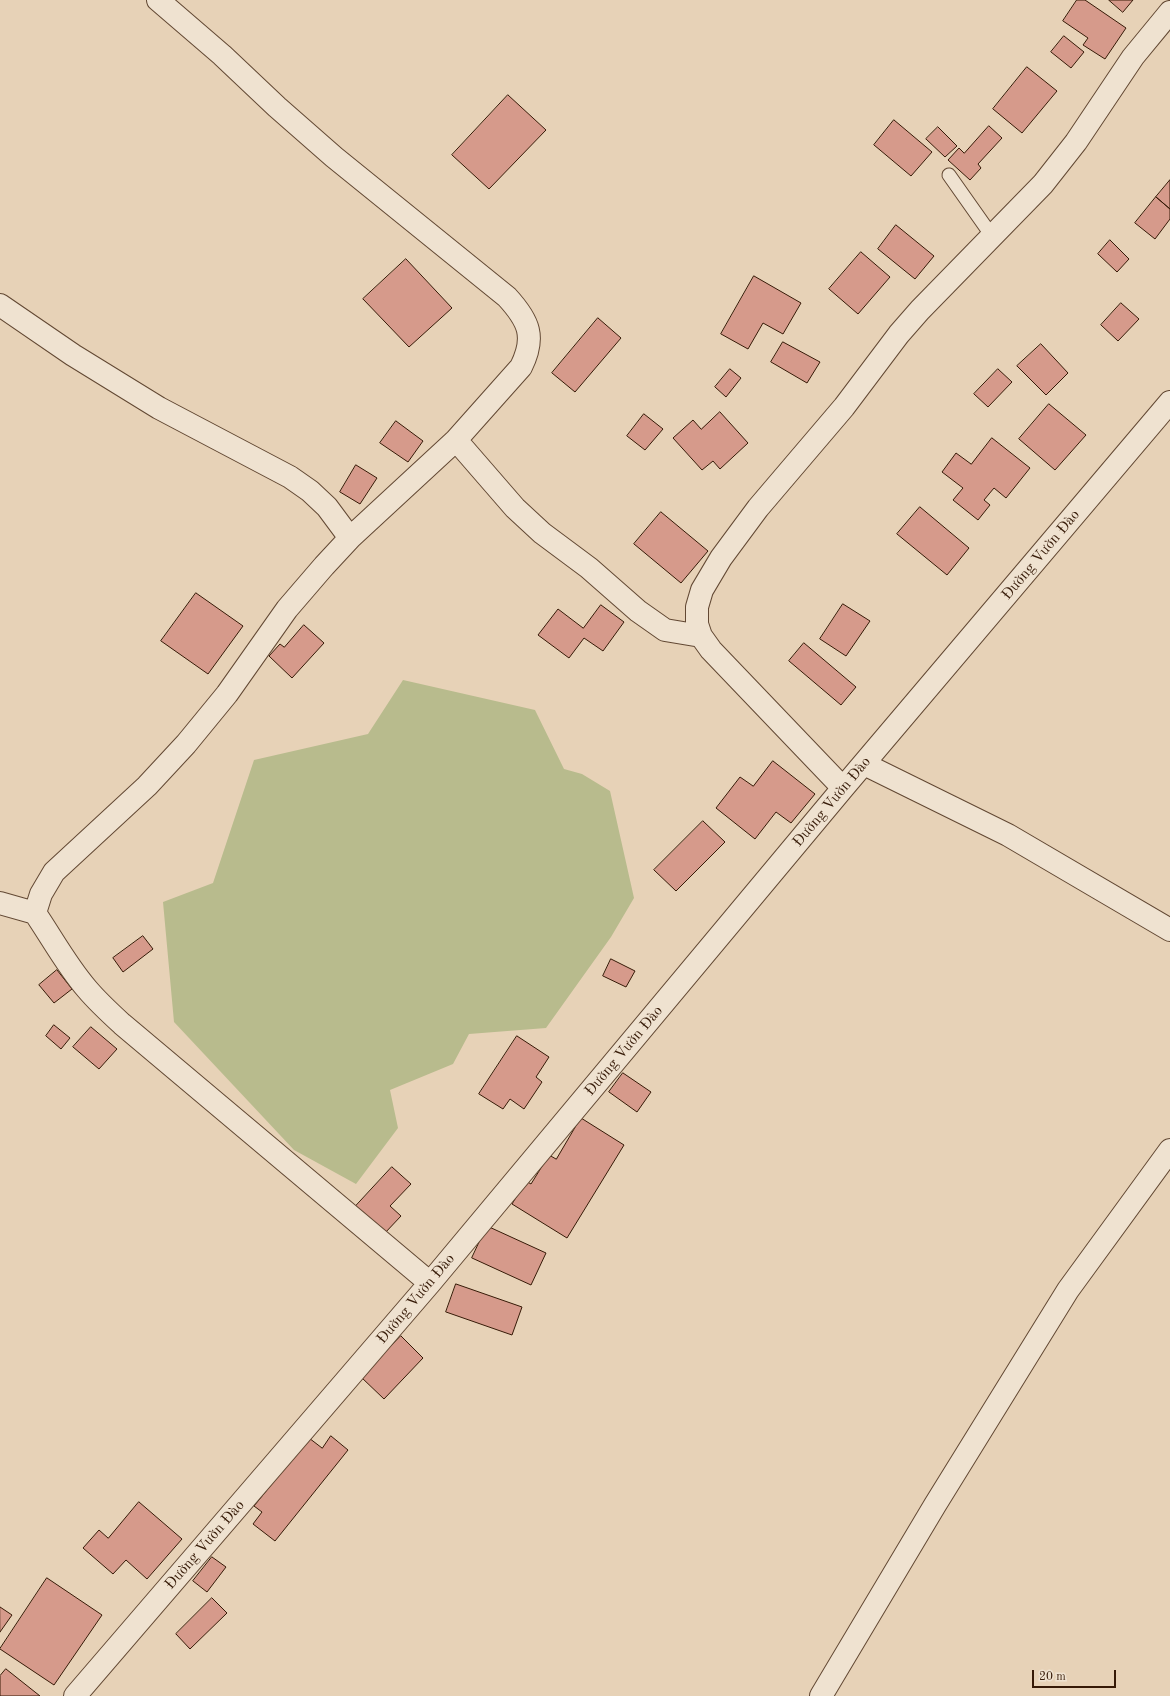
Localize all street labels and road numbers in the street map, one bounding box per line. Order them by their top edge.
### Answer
street label: Đường Vườn Đào [998,506,1084,604]
street label: Đường Vườn Đào [789,753,875,851]
street label: Đường Vườn Đào [581,1002,667,1100]
street label: Đường Vườn Đào [373,1250,459,1348]
street label: Đường Vườn Đào [161,1497,249,1593]

